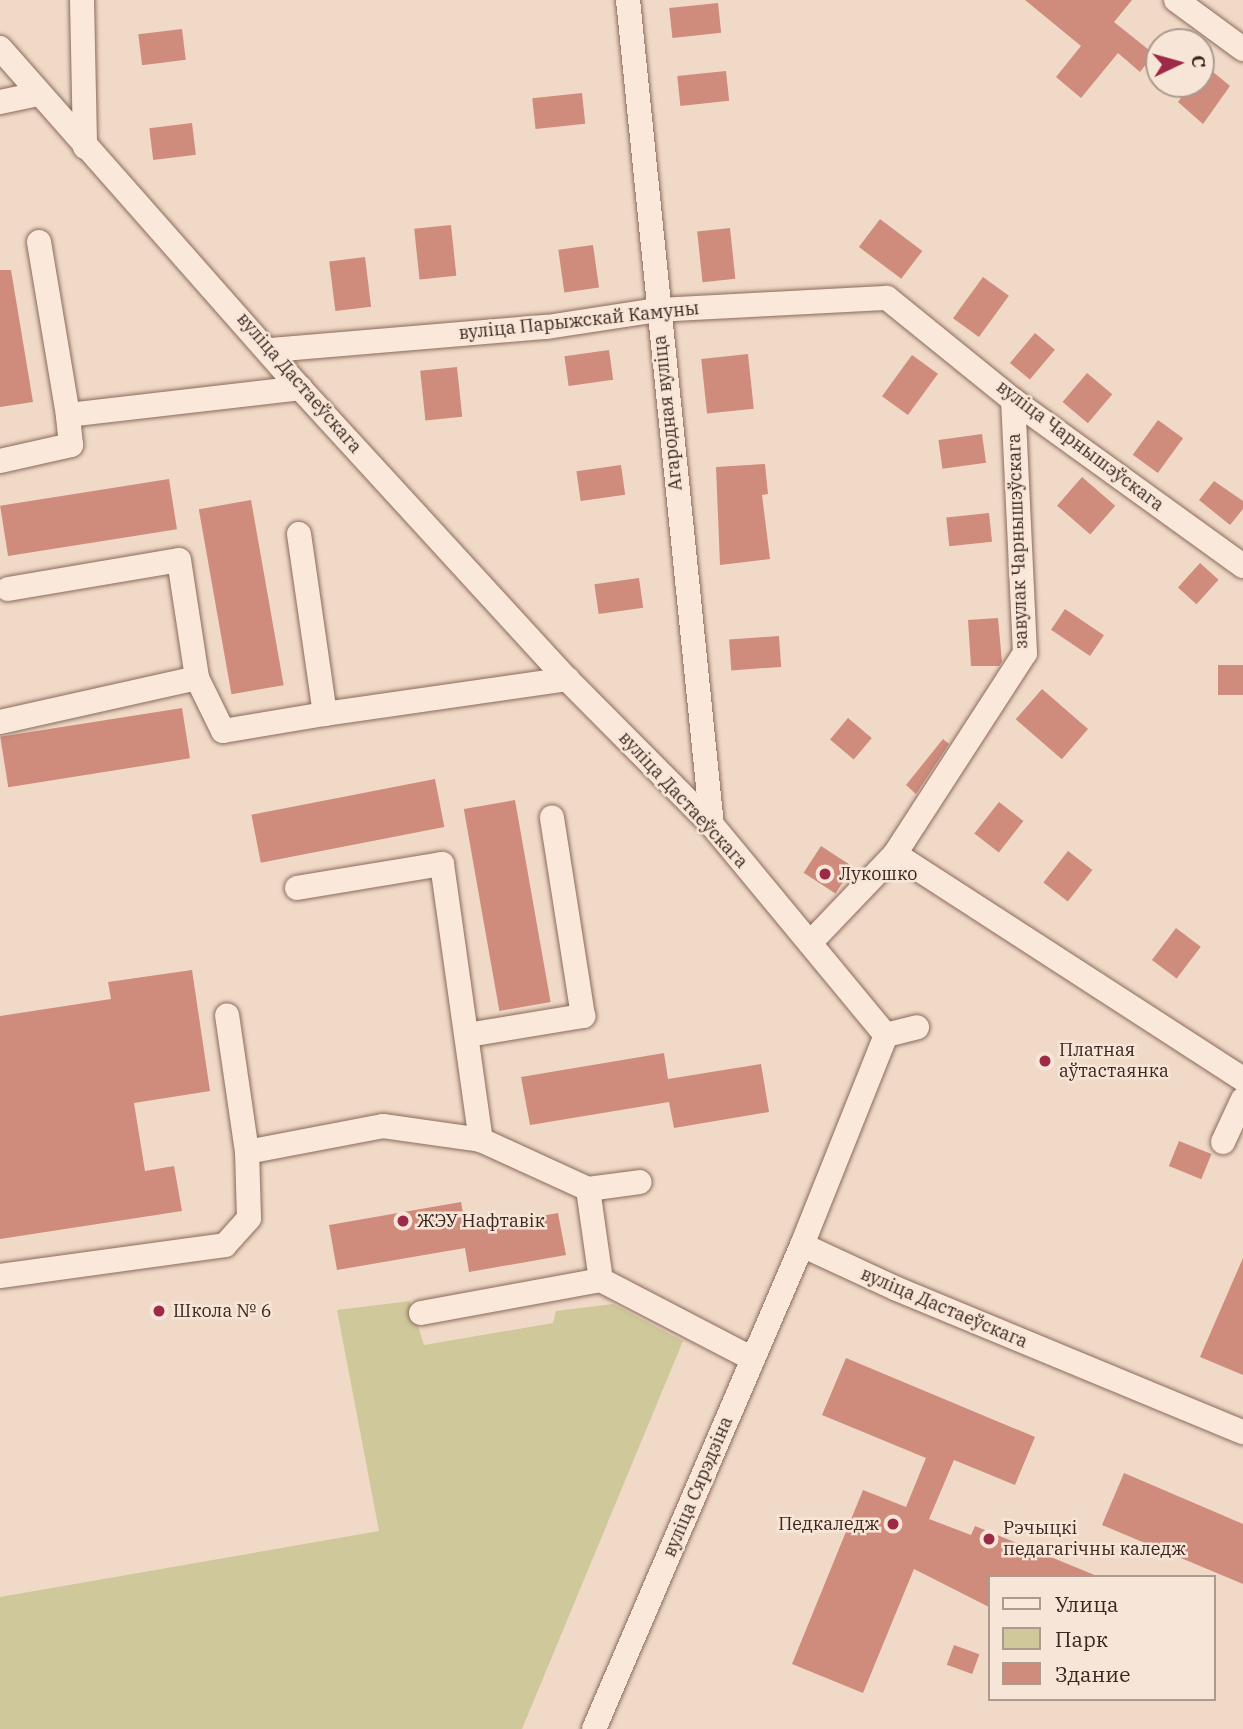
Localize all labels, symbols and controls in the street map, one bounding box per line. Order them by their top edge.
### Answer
north arrow [1145,28,1215,98]
text: С [1186,54,1211,69]
street label: вуліца Парыжскай Камуны [458,298,700,344]
street label: вуліца Дастаеўскага [232,308,366,458]
street label: Агародная вуліца [649,334,687,492]
street label: вуліца Чарнышэўскага [992,376,1168,516]
street label: завулак Чарнышэўскага [1003,433,1033,649]
street label: вуліца Дастаеўскага [614,727,752,873]
place label: Лукошко [839,863,917,885]
marker: Лукошко [817,866,833,882]
place label: Платная аўтастаянка [1059,1040,1169,1082]
marker: Платная аўтастаянка [1037,1053,1053,1069]
place label: ЖЭУ Нафтавік [417,1210,545,1232]
marker: ЖЭУ Нафтавік [395,1213,411,1229]
street label: вуліца Дастаеўскага [857,1263,1031,1353]
place label: Школа № 6 [173,1300,272,1322]
marker: Школа № 6 [151,1303,167,1319]
street label: вуліца Сярэдзіна [659,1414,737,1560]
place label: Педкаледж [778,1513,879,1535]
marker: Педкаледж [885,1516,901,1532]
place label: Рэчыцкі педагагічны каледж [1003,1518,1186,1560]
marker: Рэчыцкі педагагічны каледж [981,1531,997,1547]
legend [988,1575,1215,1701]
text: Улица [1055,1590,1119,1618]
text: Парк [1055,1625,1108,1653]
text: Здание [1055,1660,1130,1688]

